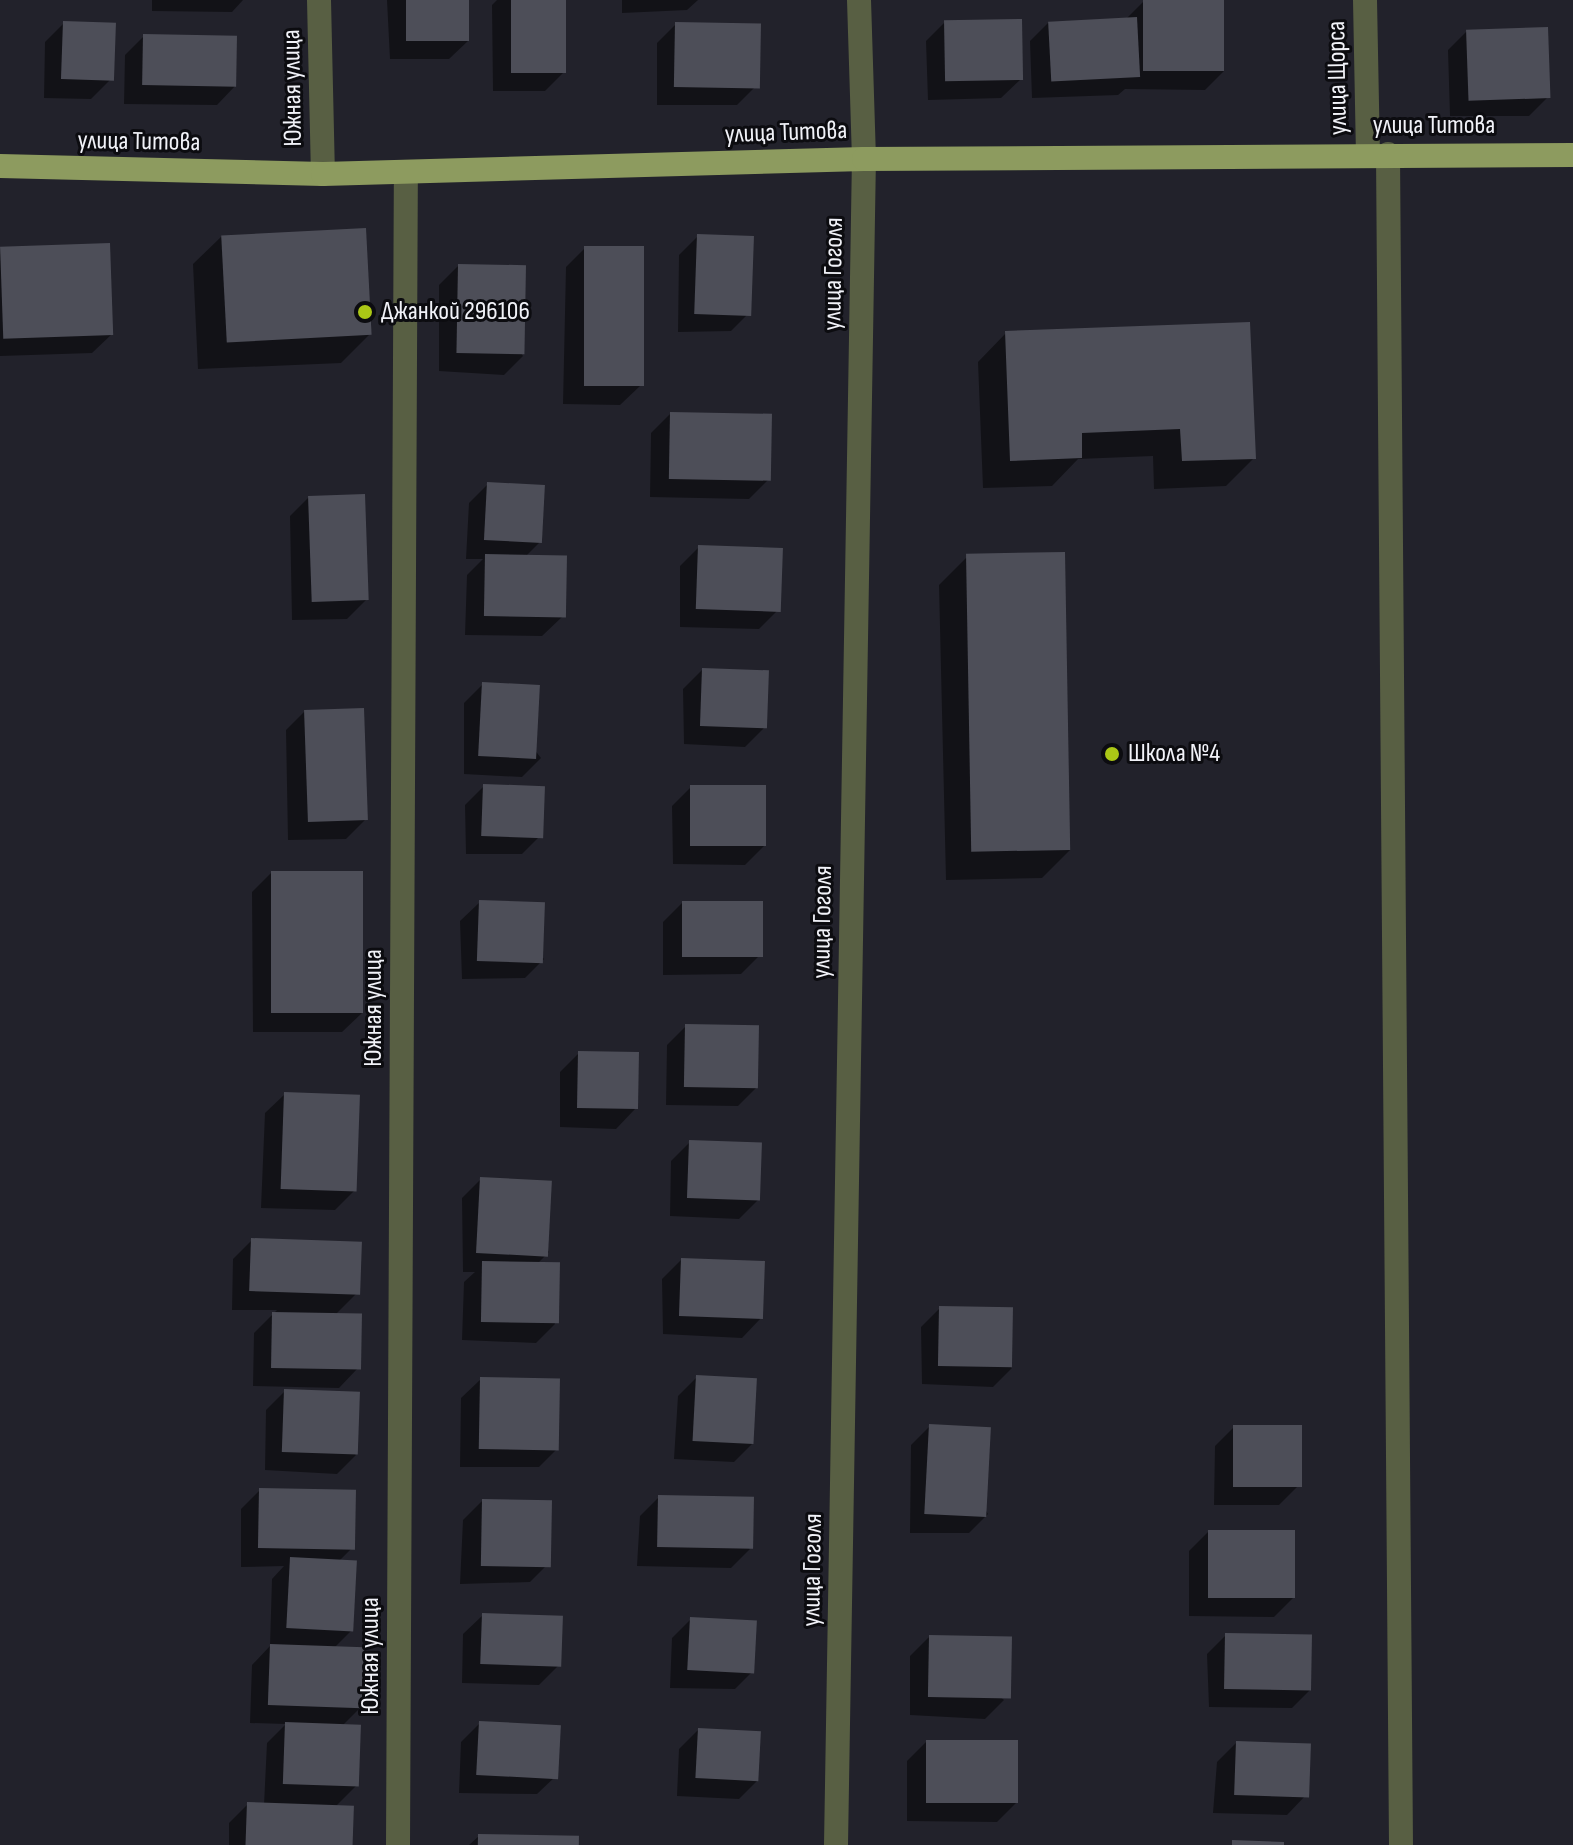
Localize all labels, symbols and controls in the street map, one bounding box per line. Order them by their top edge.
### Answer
street label: улица Щорса [1321,21,1355,135]
street label: Южная улица [276,29,310,147]
street label: улица Титова [1373,110,1495,142]
street label: улица Титова [724,115,848,151]
street label: улица Титова [77,125,201,159]
street label: улица Гоголя [817,217,851,331]
place label: Джанкой 296106 [381,296,530,328]
marker: Джанкой 296106 [356,303,374,321]
place label: Школа №4 [1128,738,1220,770]
marker: Школа №4 [1103,745,1121,763]
street label: улица Гоголя [806,865,840,979]
street label: Южная улица [358,949,390,1067]
street label: улица Гоголя [796,1513,830,1627]
street label: Южная улица [355,1597,387,1715]

